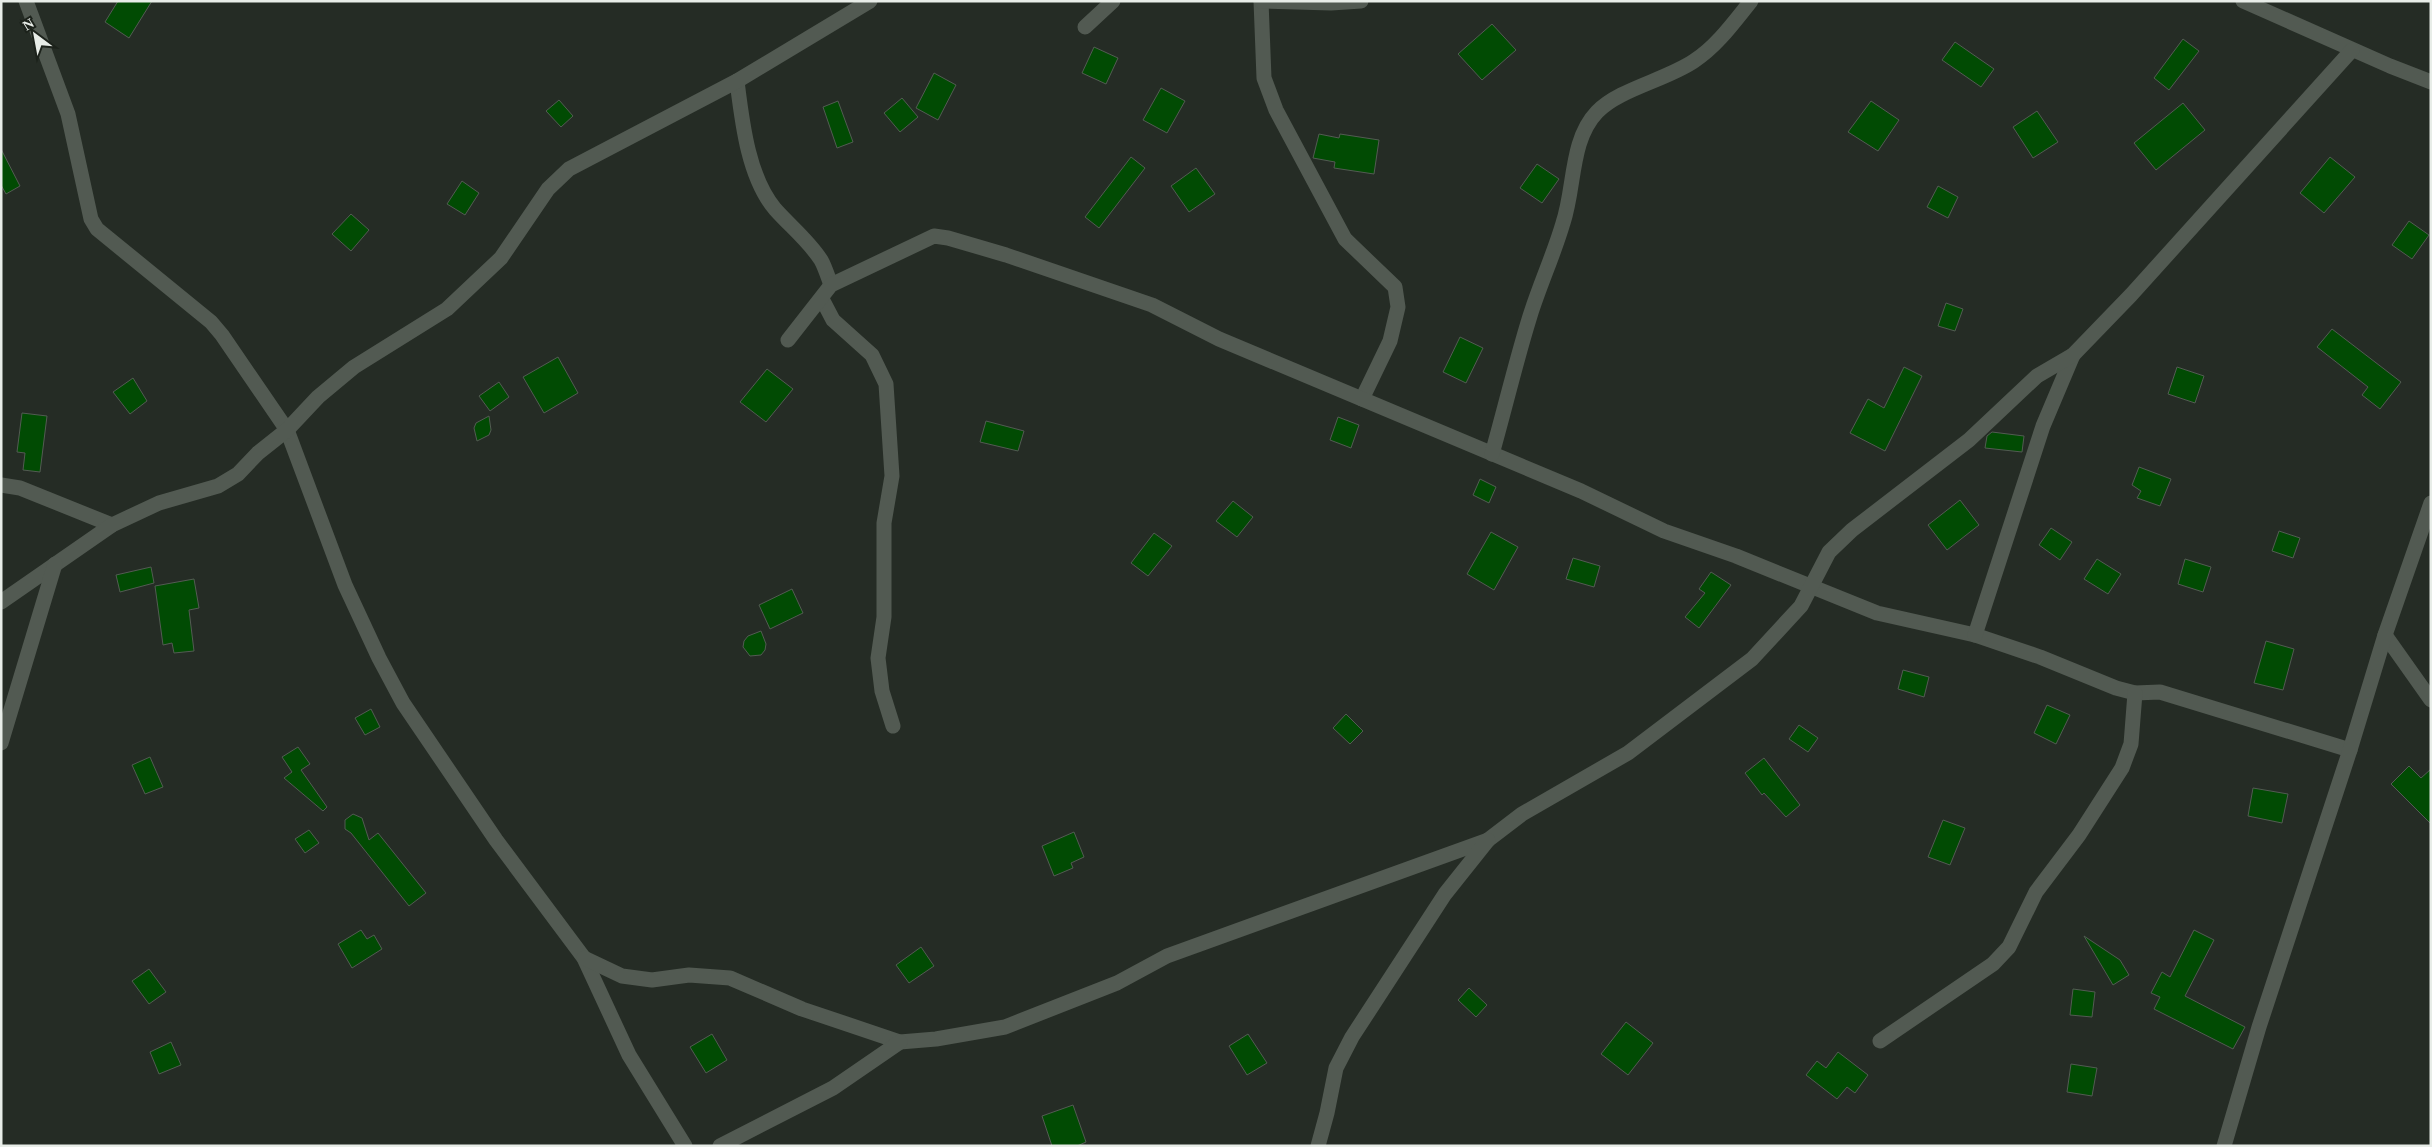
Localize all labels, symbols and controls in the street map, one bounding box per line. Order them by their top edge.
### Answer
north arrow [10,10,60,60]
text: N [20,15,37,33]

